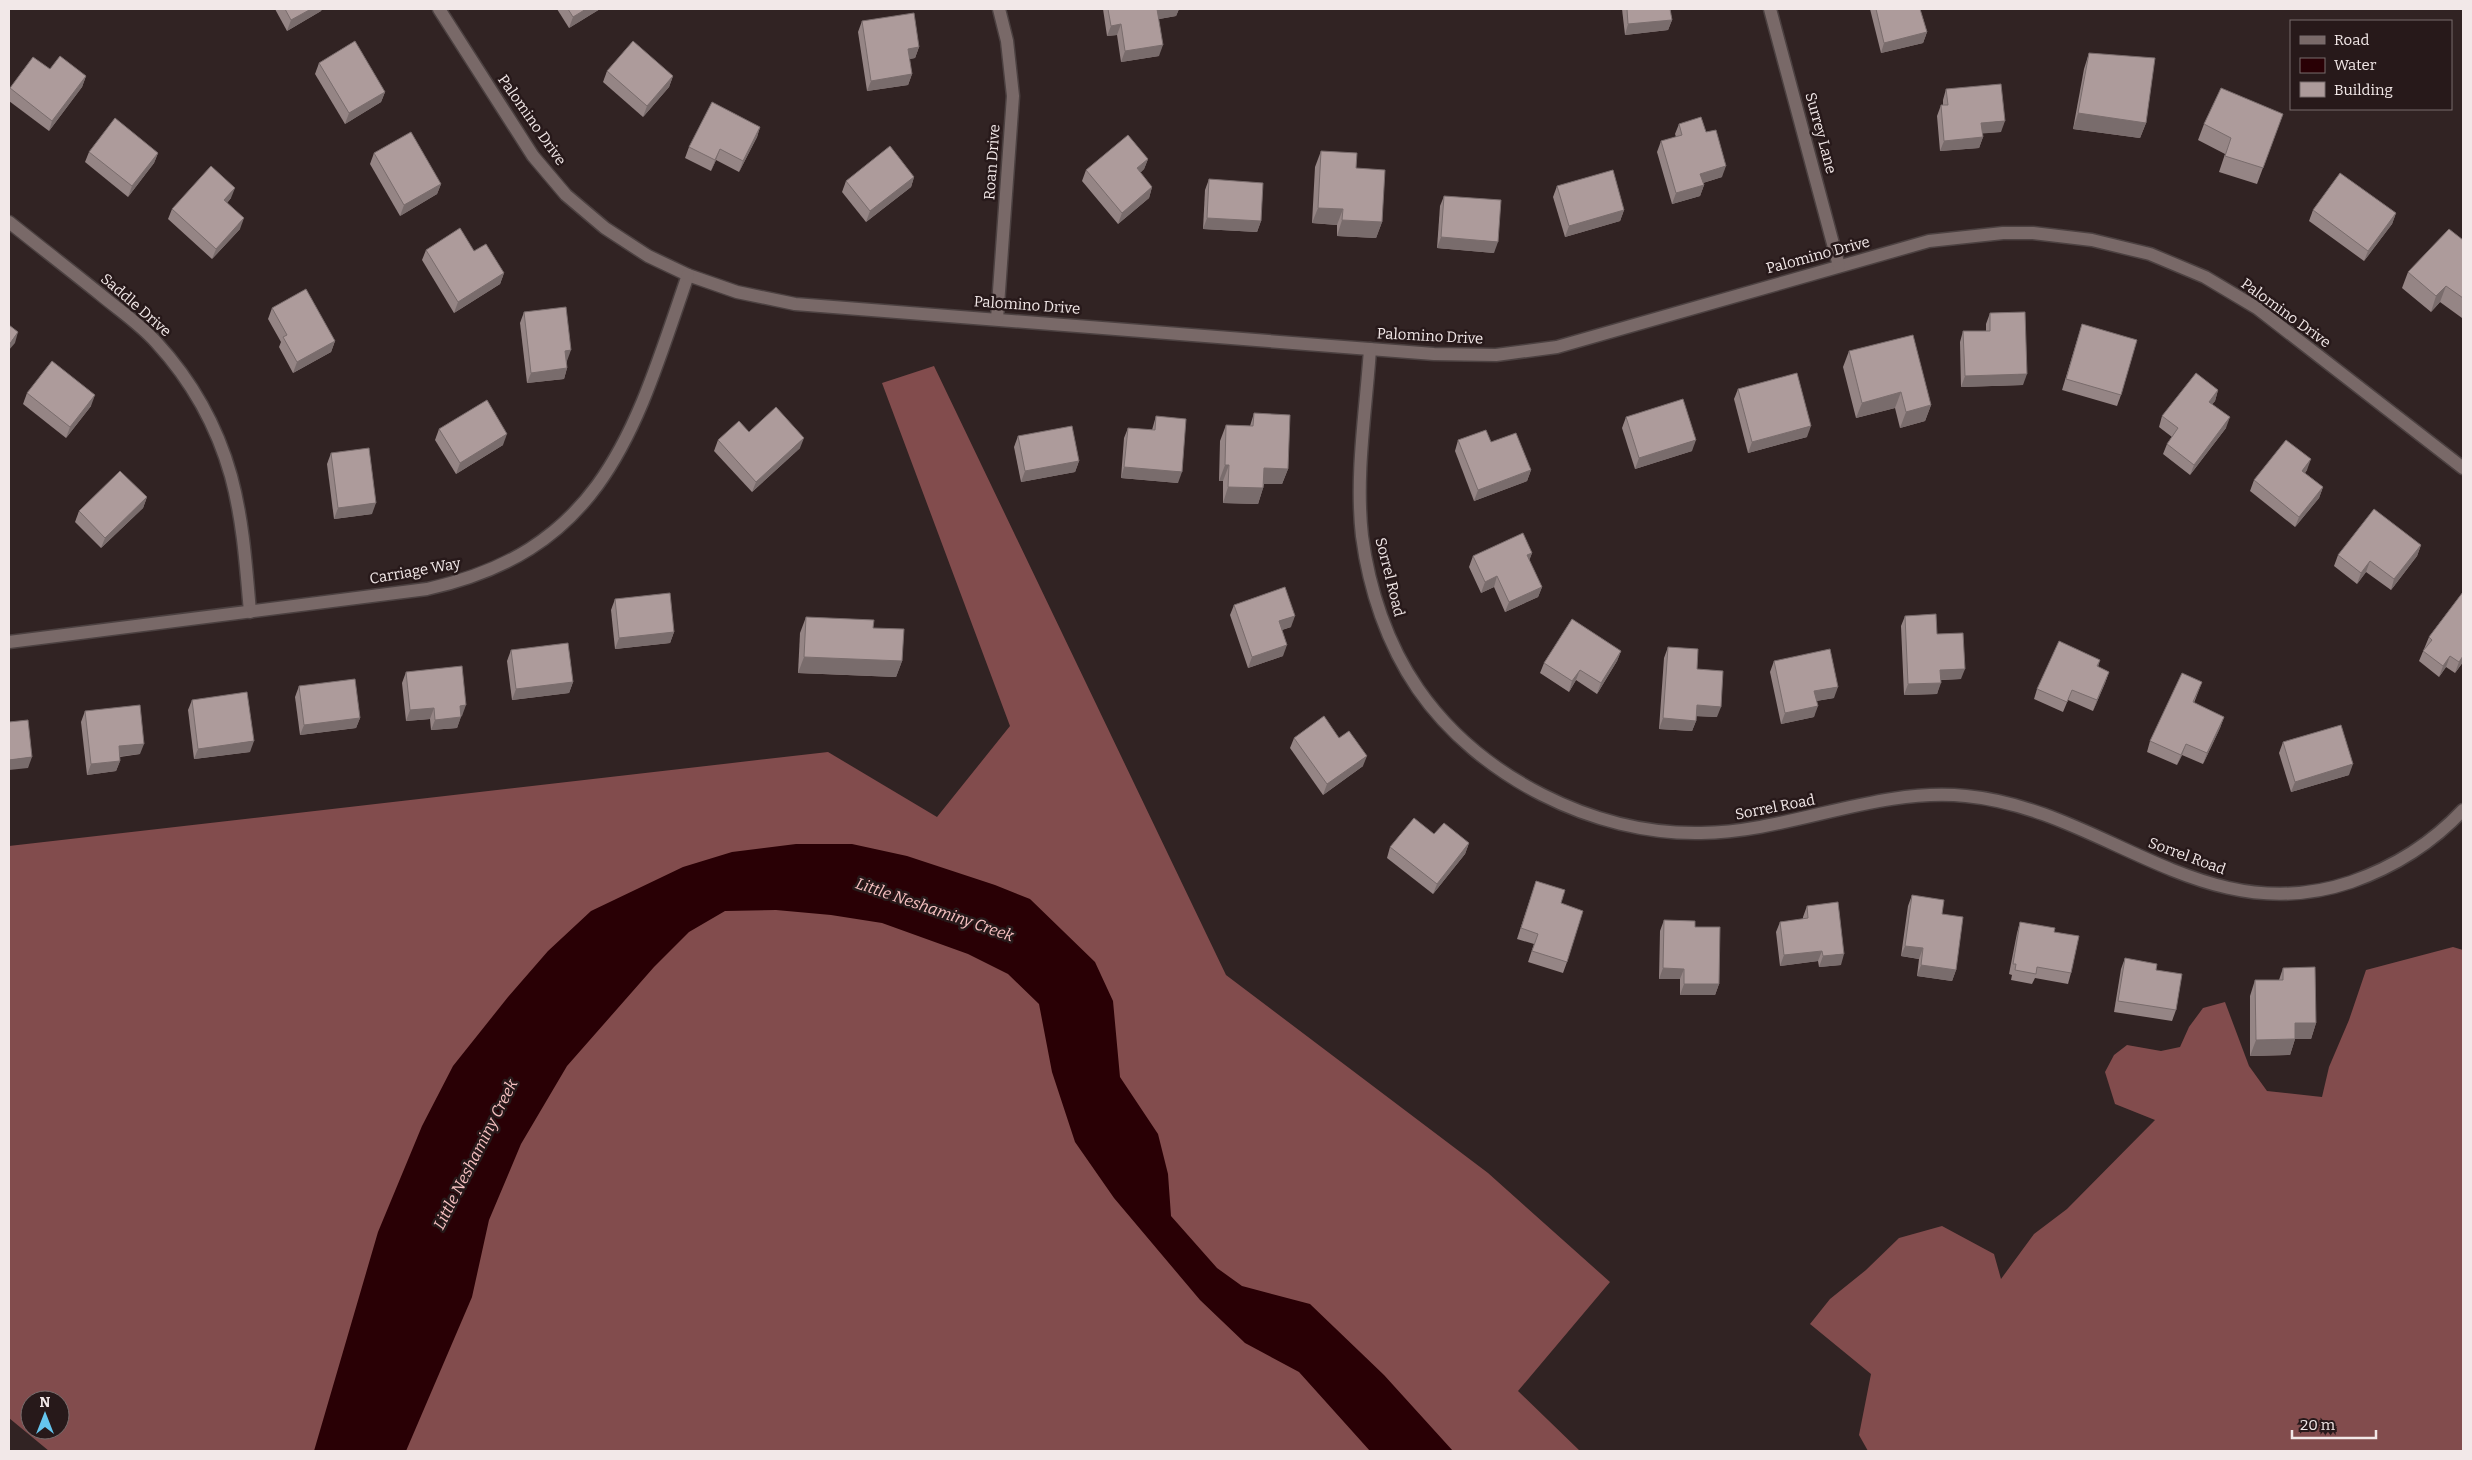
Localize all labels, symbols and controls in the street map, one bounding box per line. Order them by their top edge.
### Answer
legend [2290,20,2452,110]
text: Road [2334,31,2369,49]
text: Water [2334,56,2377,74]
street label: Palomino Drive [494,71,570,169]
text: Building [2334,81,2393,99]
street label: Surrey Lane [1801,90,1841,176]
street label: Roan Drive [980,124,1004,200]
street label: Palomino Drive [1764,233,1872,277]
street label: Saddle Drive [97,270,175,340]
street label: Palomino Drive [2238,274,2334,352]
street label: Palomino Drive [973,292,1081,318]
street label: Palomino Drive [1376,324,1484,348]
street label: Sorrel Road [1371,536,1409,619]
street label: Carriage Way [368,554,462,588]
street label: Sorrel Road [1734,790,1817,824]
street label: Sorrel Road [2146,834,2228,878]
water label: Little Neshaminy Creek [853,873,1017,946]
water label: Little Neshaminy Creek [429,1076,522,1232]
north arrow [20,1390,70,1440]
text: N [40,1394,51,1411]
scale bar [2292,1408,2376,1440]
text: 20 m [2300,1416,2336,1434]

